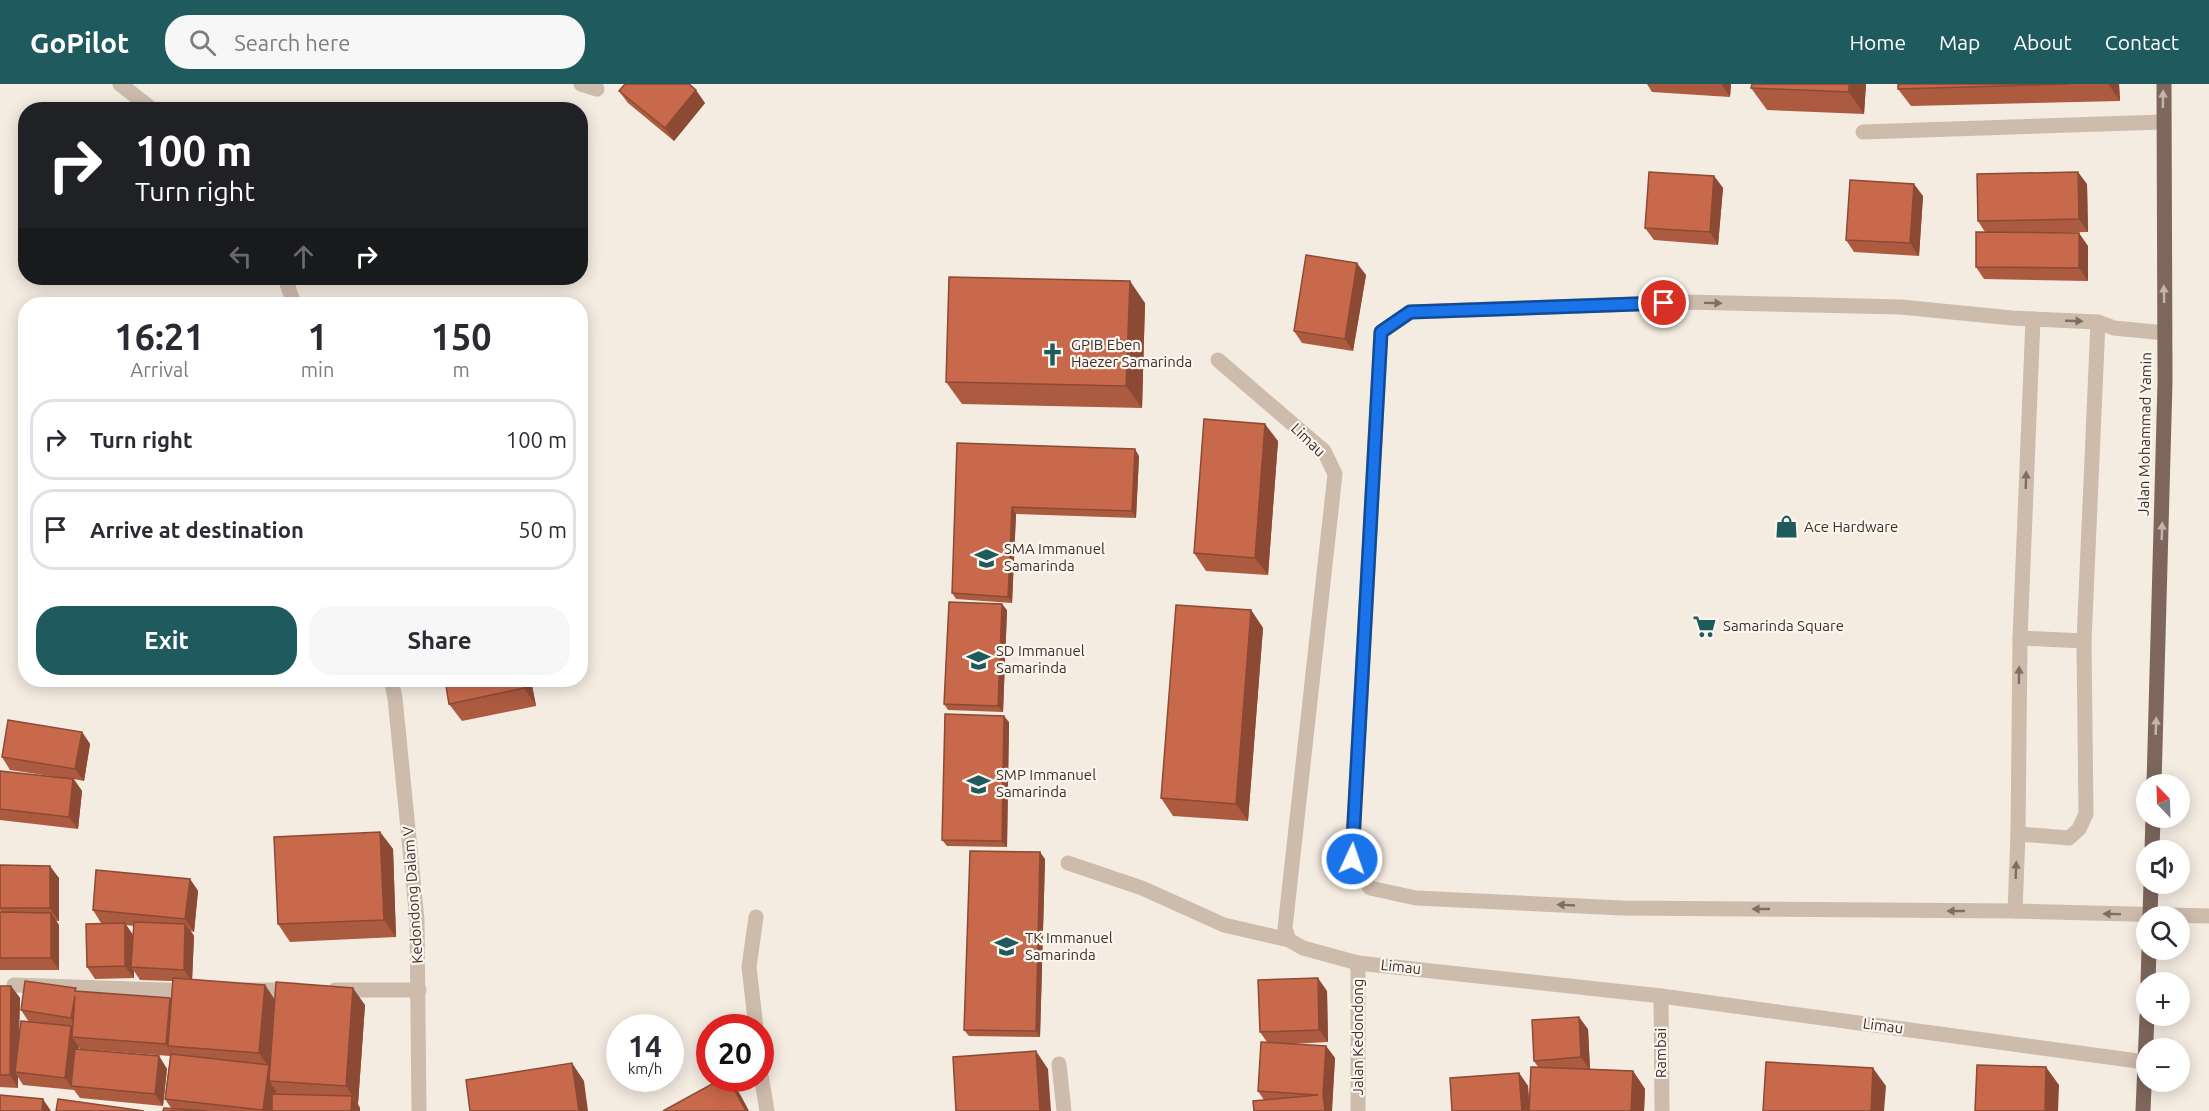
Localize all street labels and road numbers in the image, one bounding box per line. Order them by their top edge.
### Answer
street label: Jalan Mohammad Yamin [2135,352,2154,516]
street label: Limau [1288,419,1329,460]
street label: Kedondong Dalam V [399,825,426,964]
street label: Limau [1380,956,1422,977]
street label: Jalan Kedondong [1349,979,1366,1095]
street label: Limau [1862,1014,1904,1037]
street label: Rambai [1652,1028,1669,1078]

